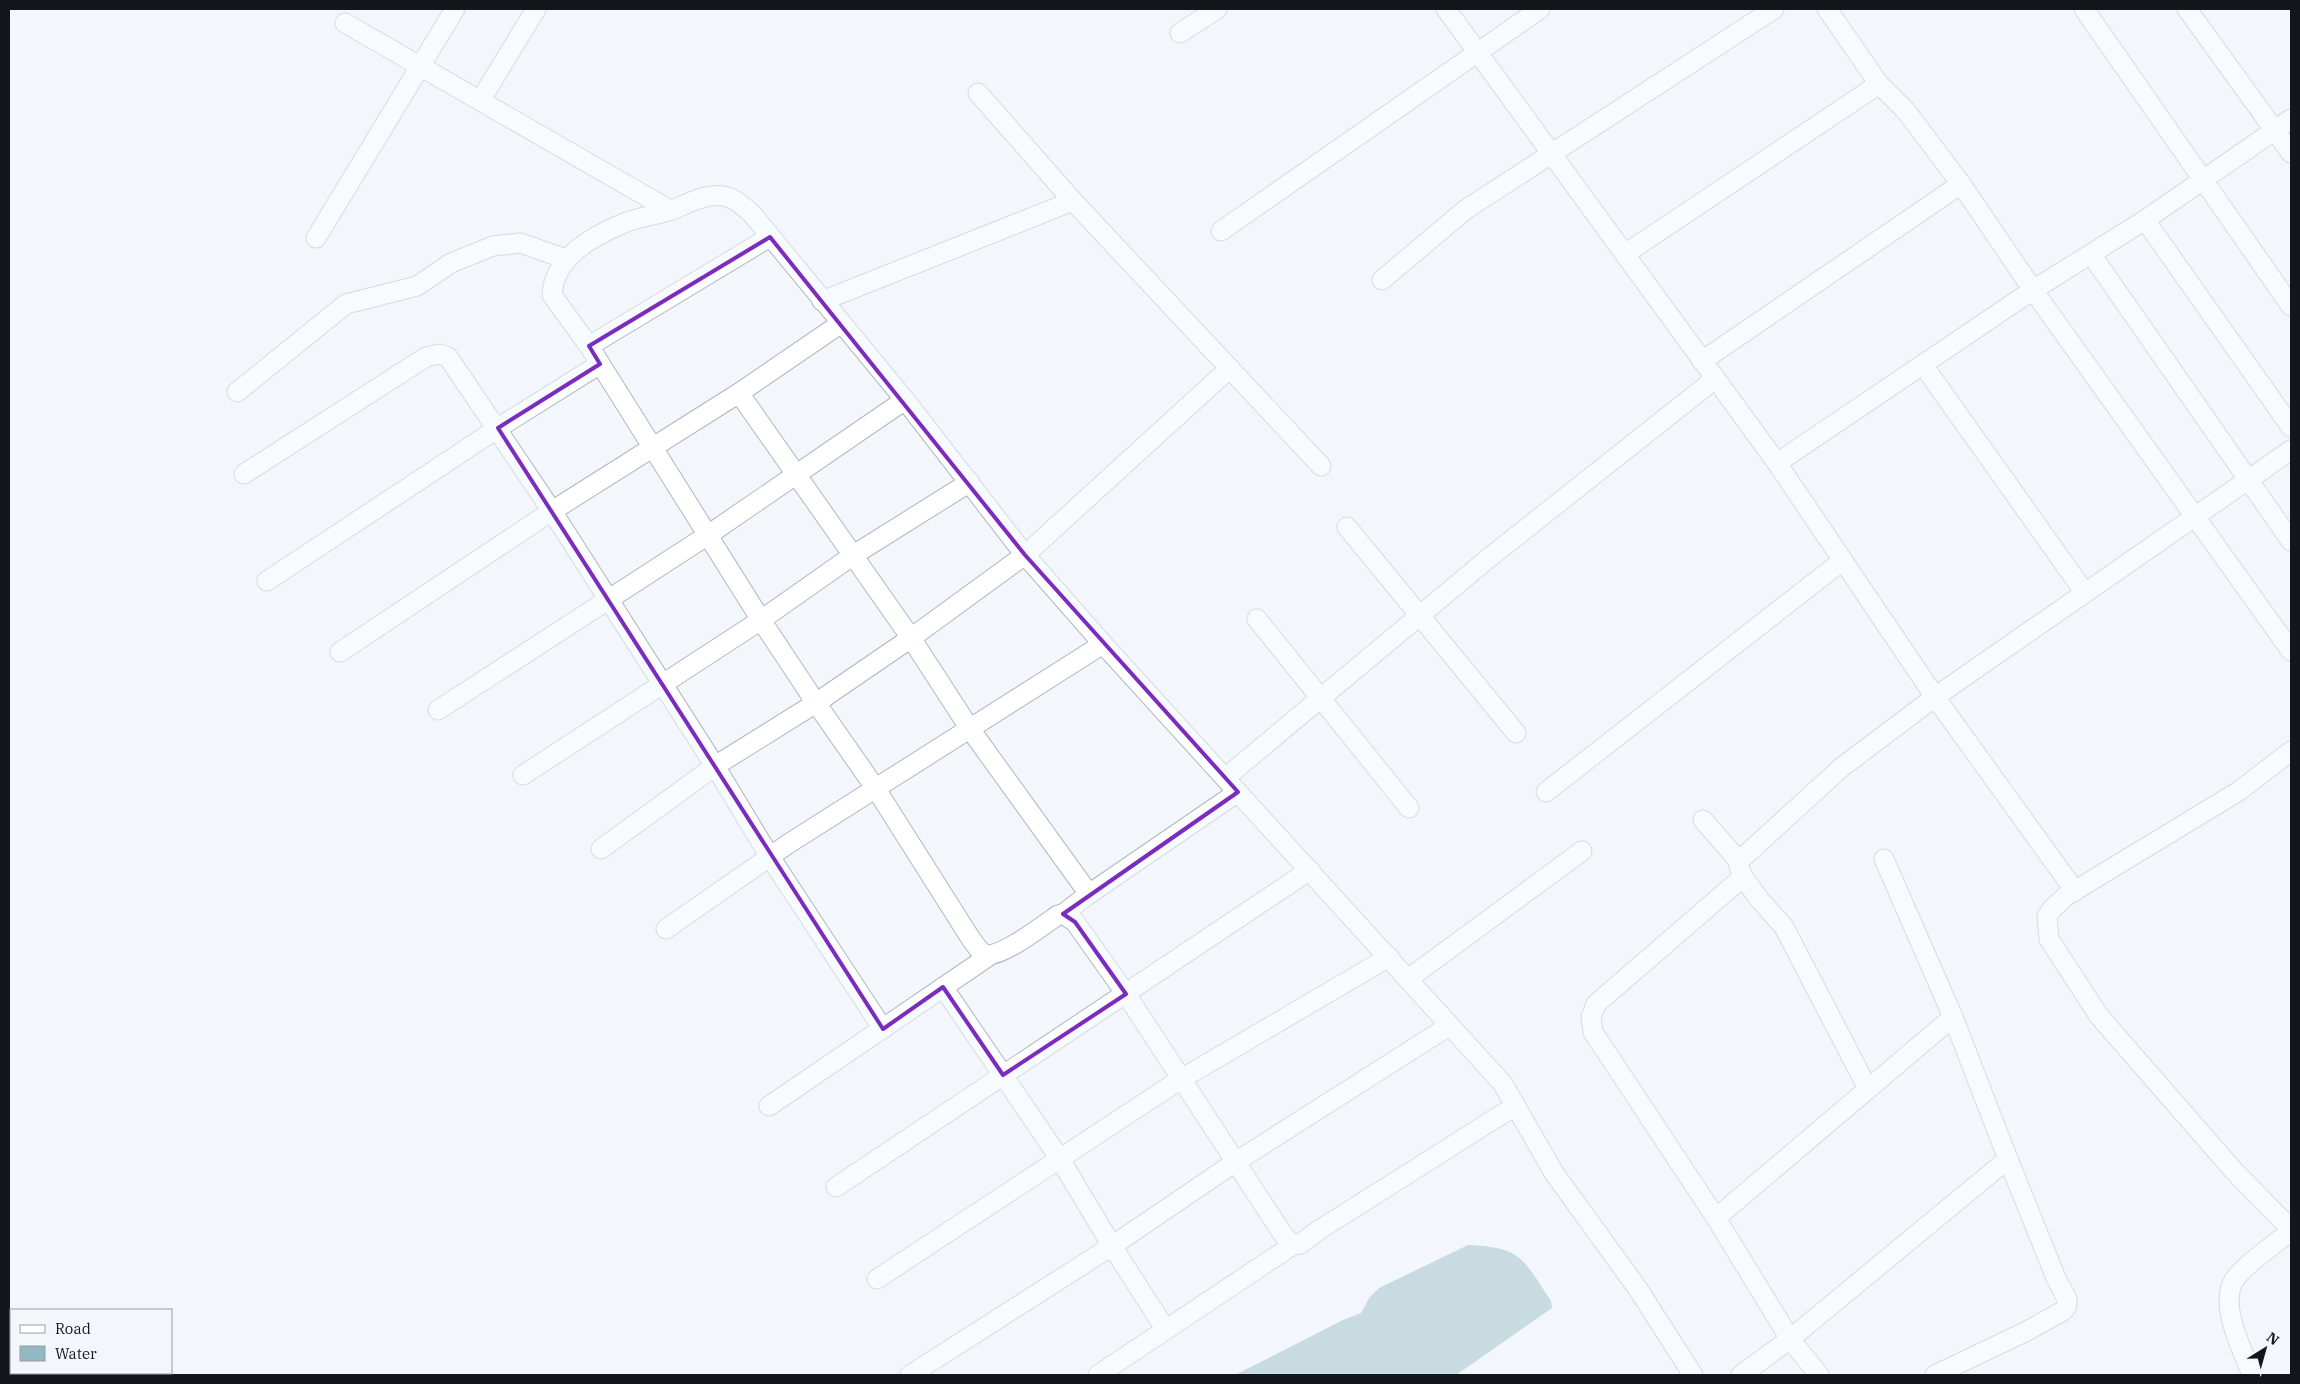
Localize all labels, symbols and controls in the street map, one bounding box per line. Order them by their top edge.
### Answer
legend [10,1309,172,1374]
text: Road [55,1319,91,1338]
north arrow [2240,1324,2290,1374]
text: N [2263,1328,2283,1349]
text: Water [55,1344,97,1363]

